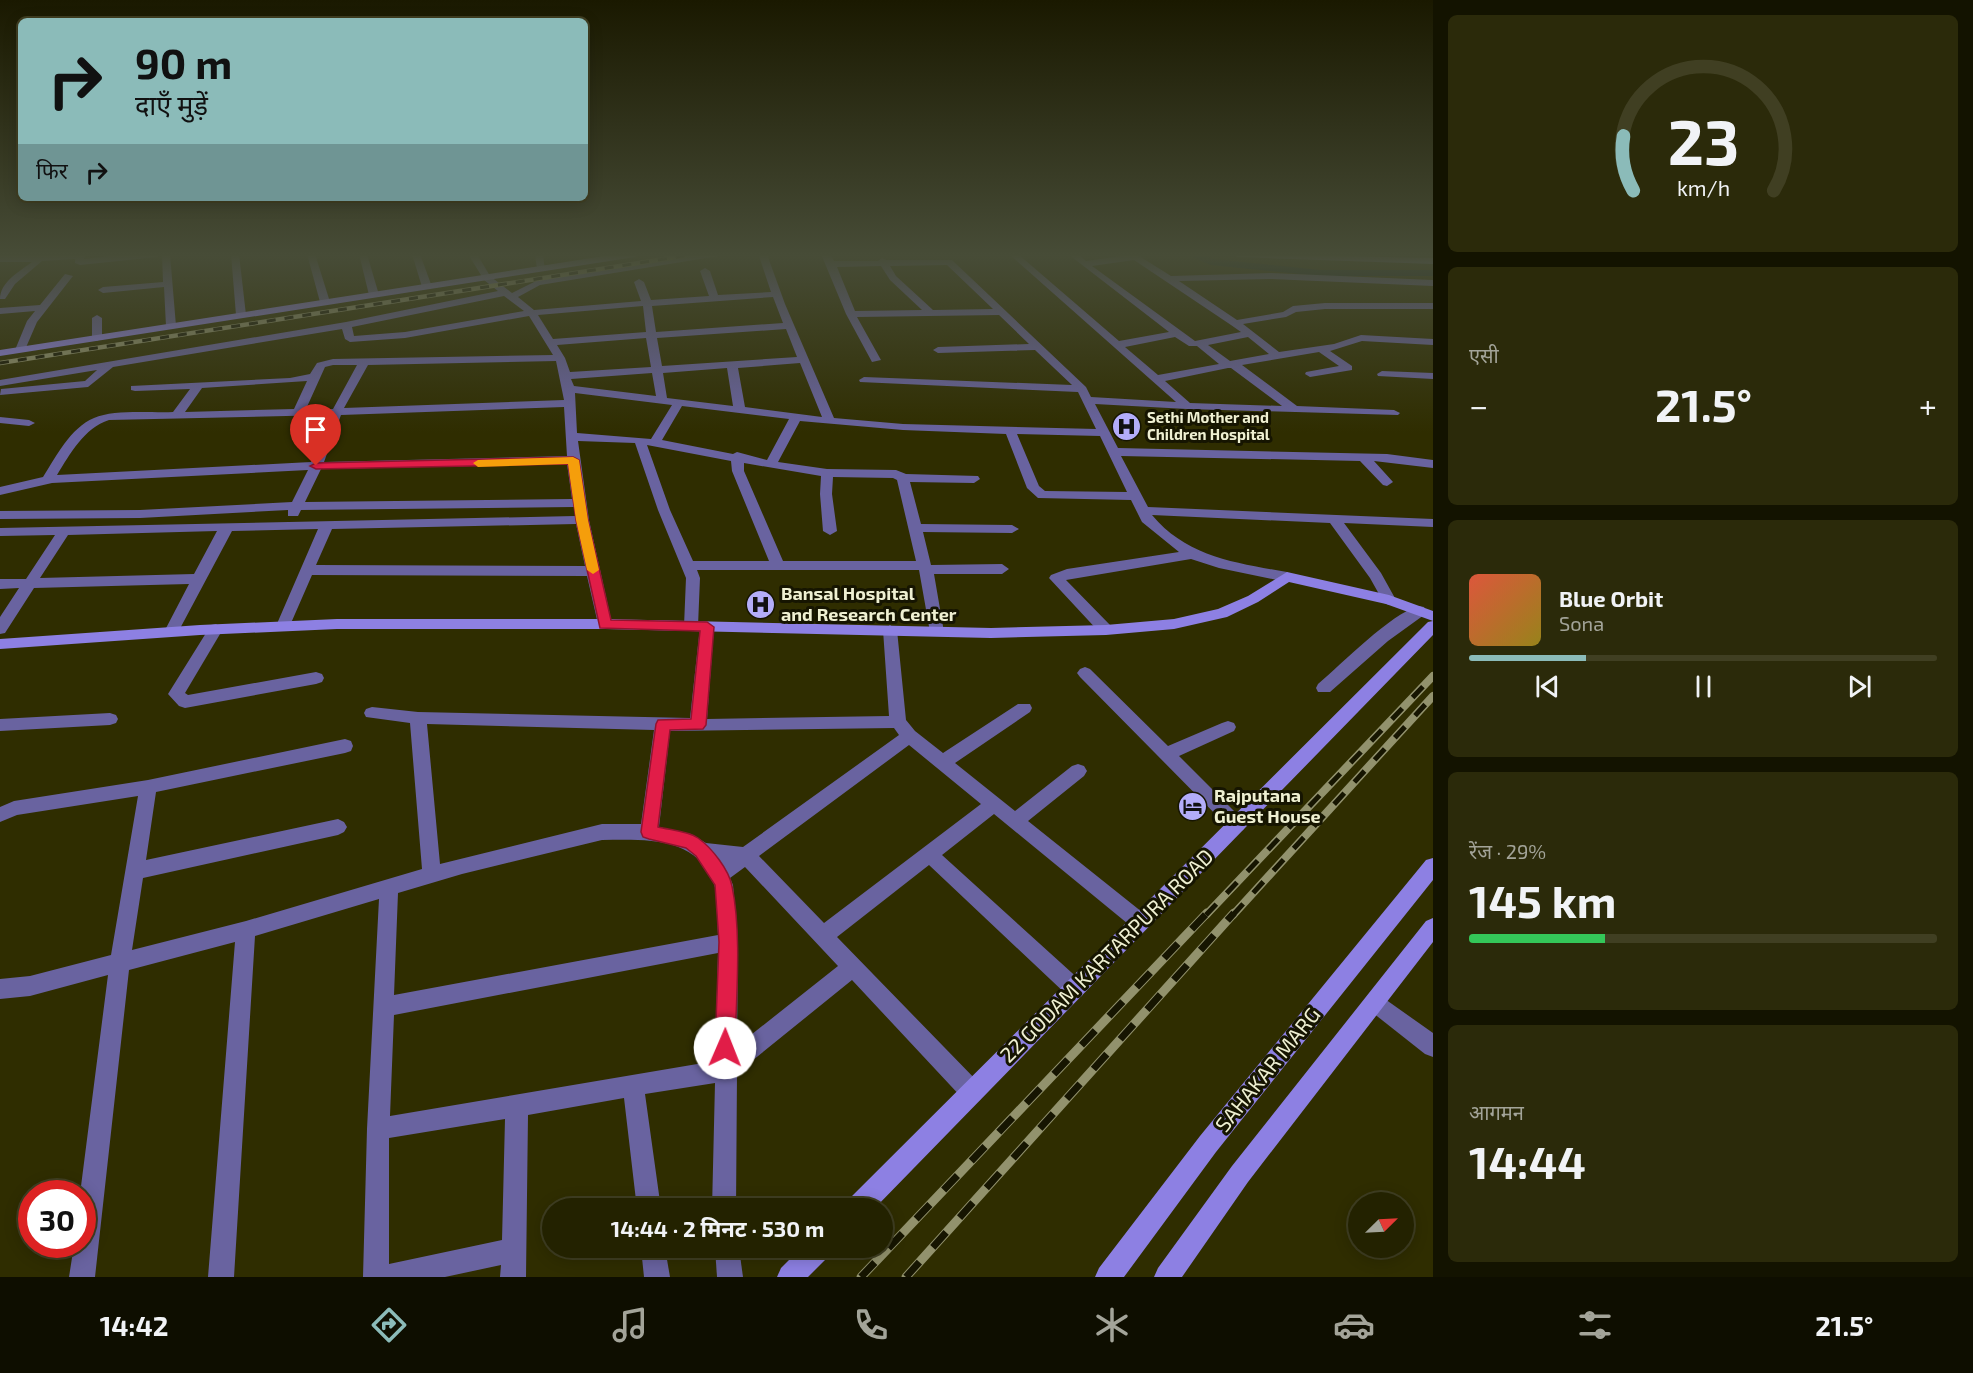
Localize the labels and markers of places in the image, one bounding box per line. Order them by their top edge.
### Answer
pin [290,404,341,466]
place label: Sethi Mother and Children Hospital [1147,408,1270,443]
hospital icon: Sethi Mother and Children Hospital [1110,411,1142,443]
place label: Bansal Hospital and Research Center [781,582,957,625]
hospital icon: Bansal Hospital and Research Center [744,588,776,620]
place label: Rajputana Guest House [1214,784,1321,827]
hotel icon: Rajputana Guest House [1177,790,1209,822]

